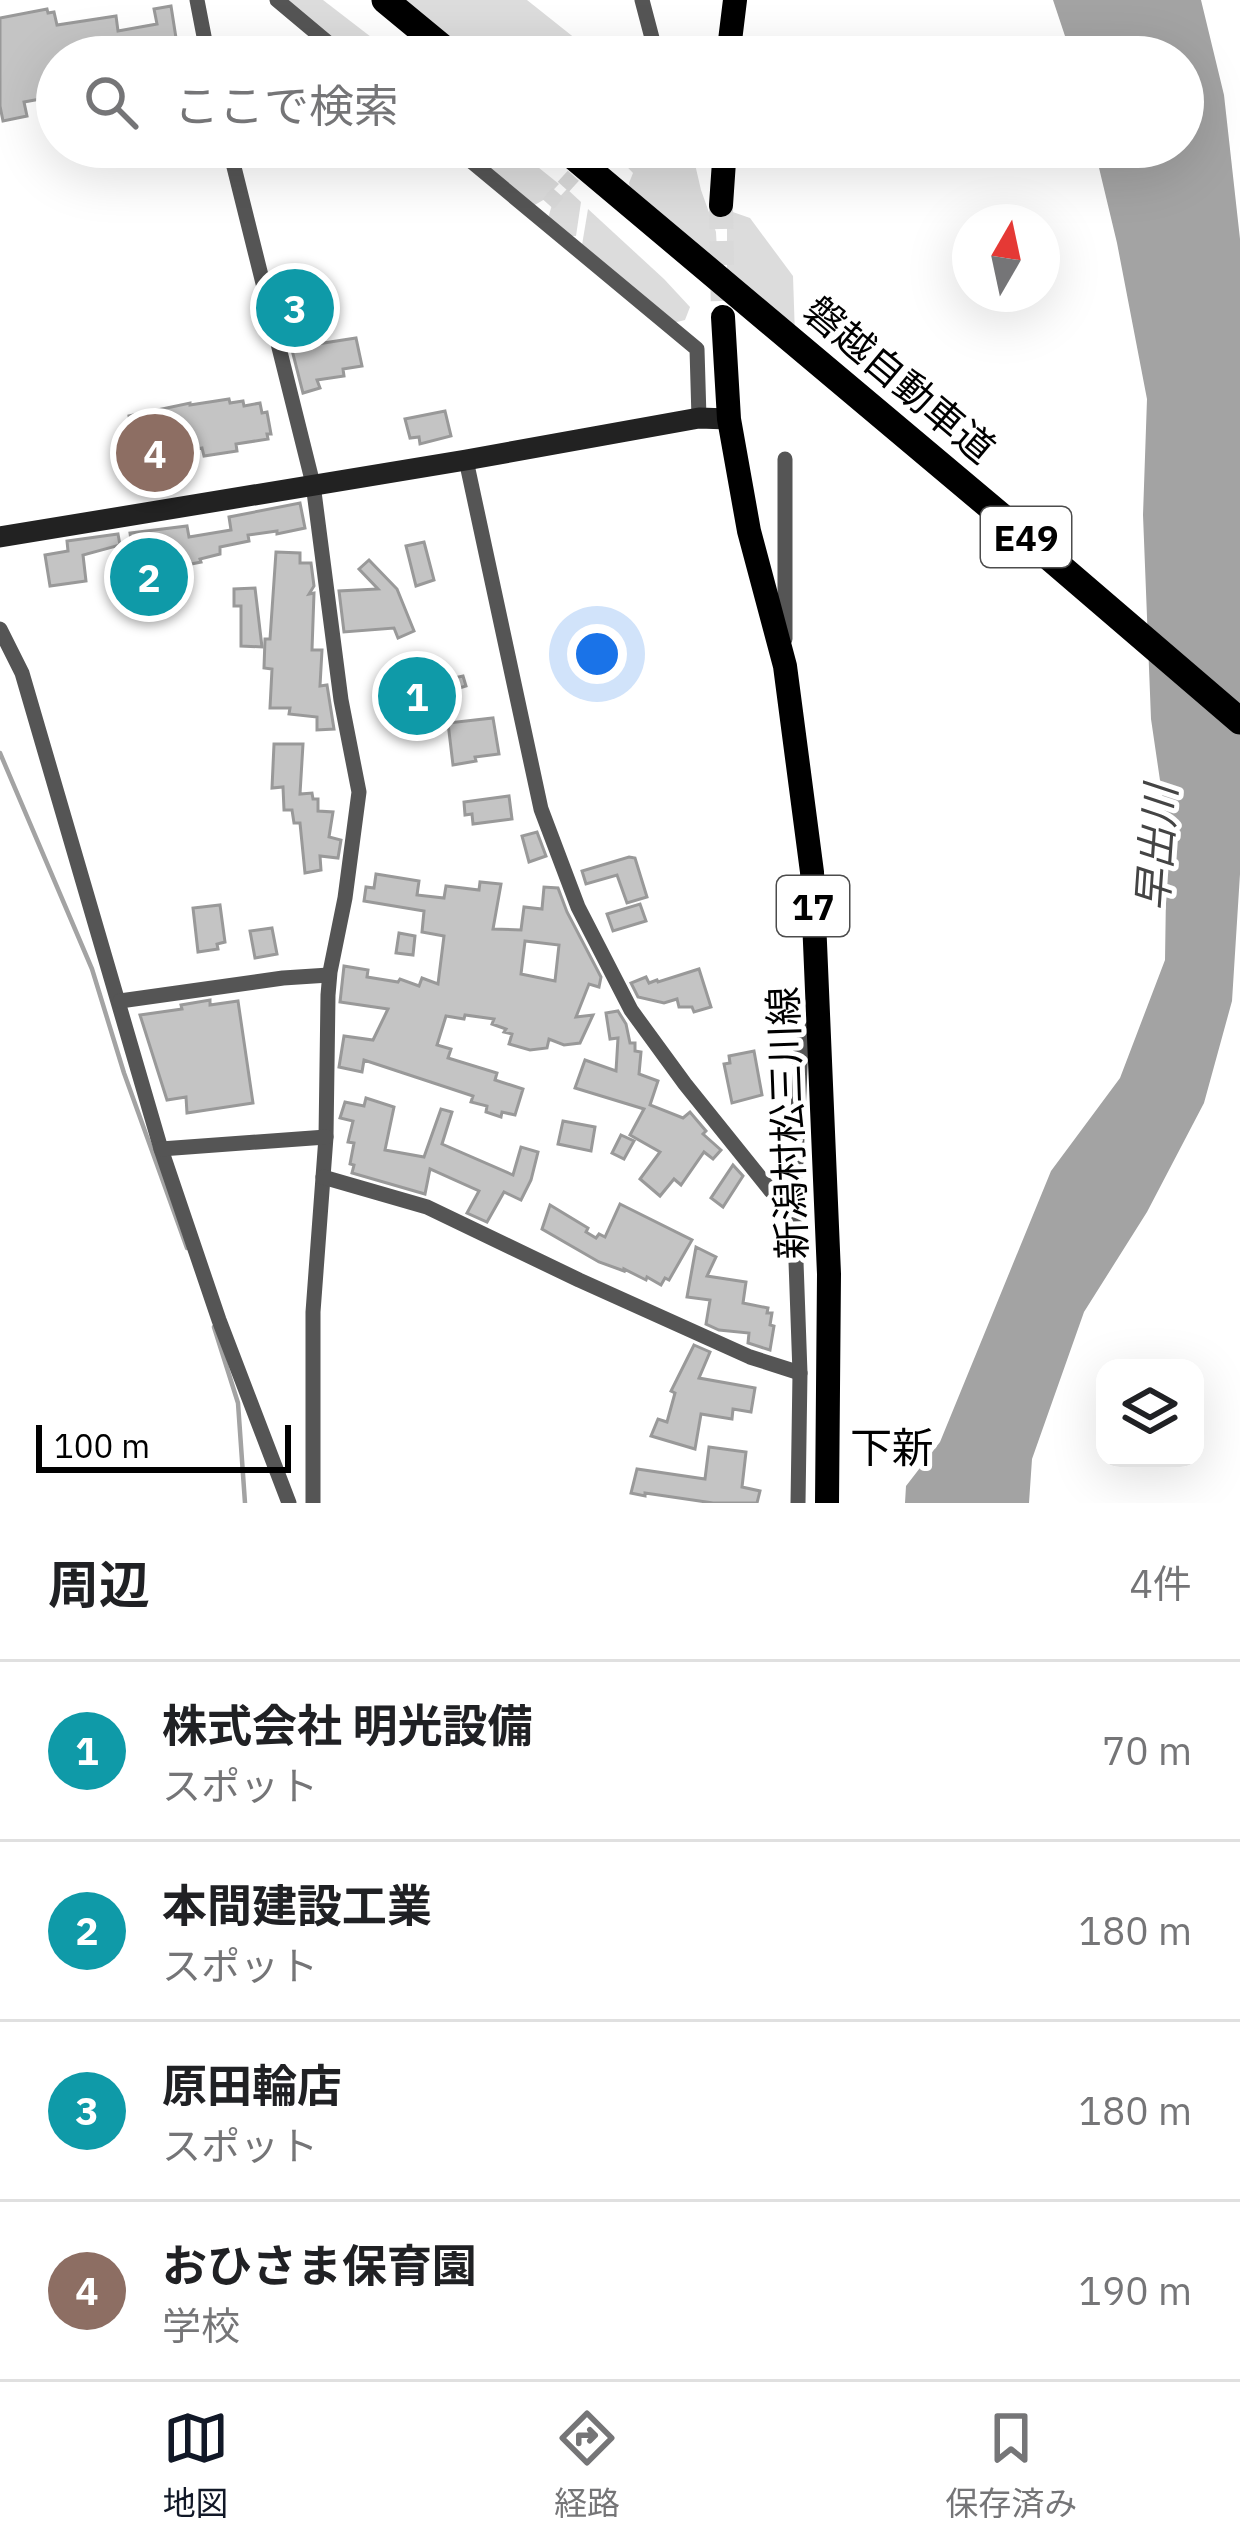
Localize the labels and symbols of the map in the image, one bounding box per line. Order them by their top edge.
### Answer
north arrow [952,204,1060,312]
pin: 3 [256,263,334,353]
street label: 磐越自動車道 [794,284,1006,474]
pin: 4 [116,408,194,498]
road number: E49 [981,507,1071,567]
pin: 2 [110,532,188,622]
your location [567,624,627,684]
pin: 1 [378,651,456,741]
water label: 早出川 [1124,779,1188,913]
road number: 17 [777,876,849,936]
street label: 新潟村松三川線 [757,986,817,1260]
scale bar [36,1419,291,1472]
district label: 下新 [850,1420,934,1475]

